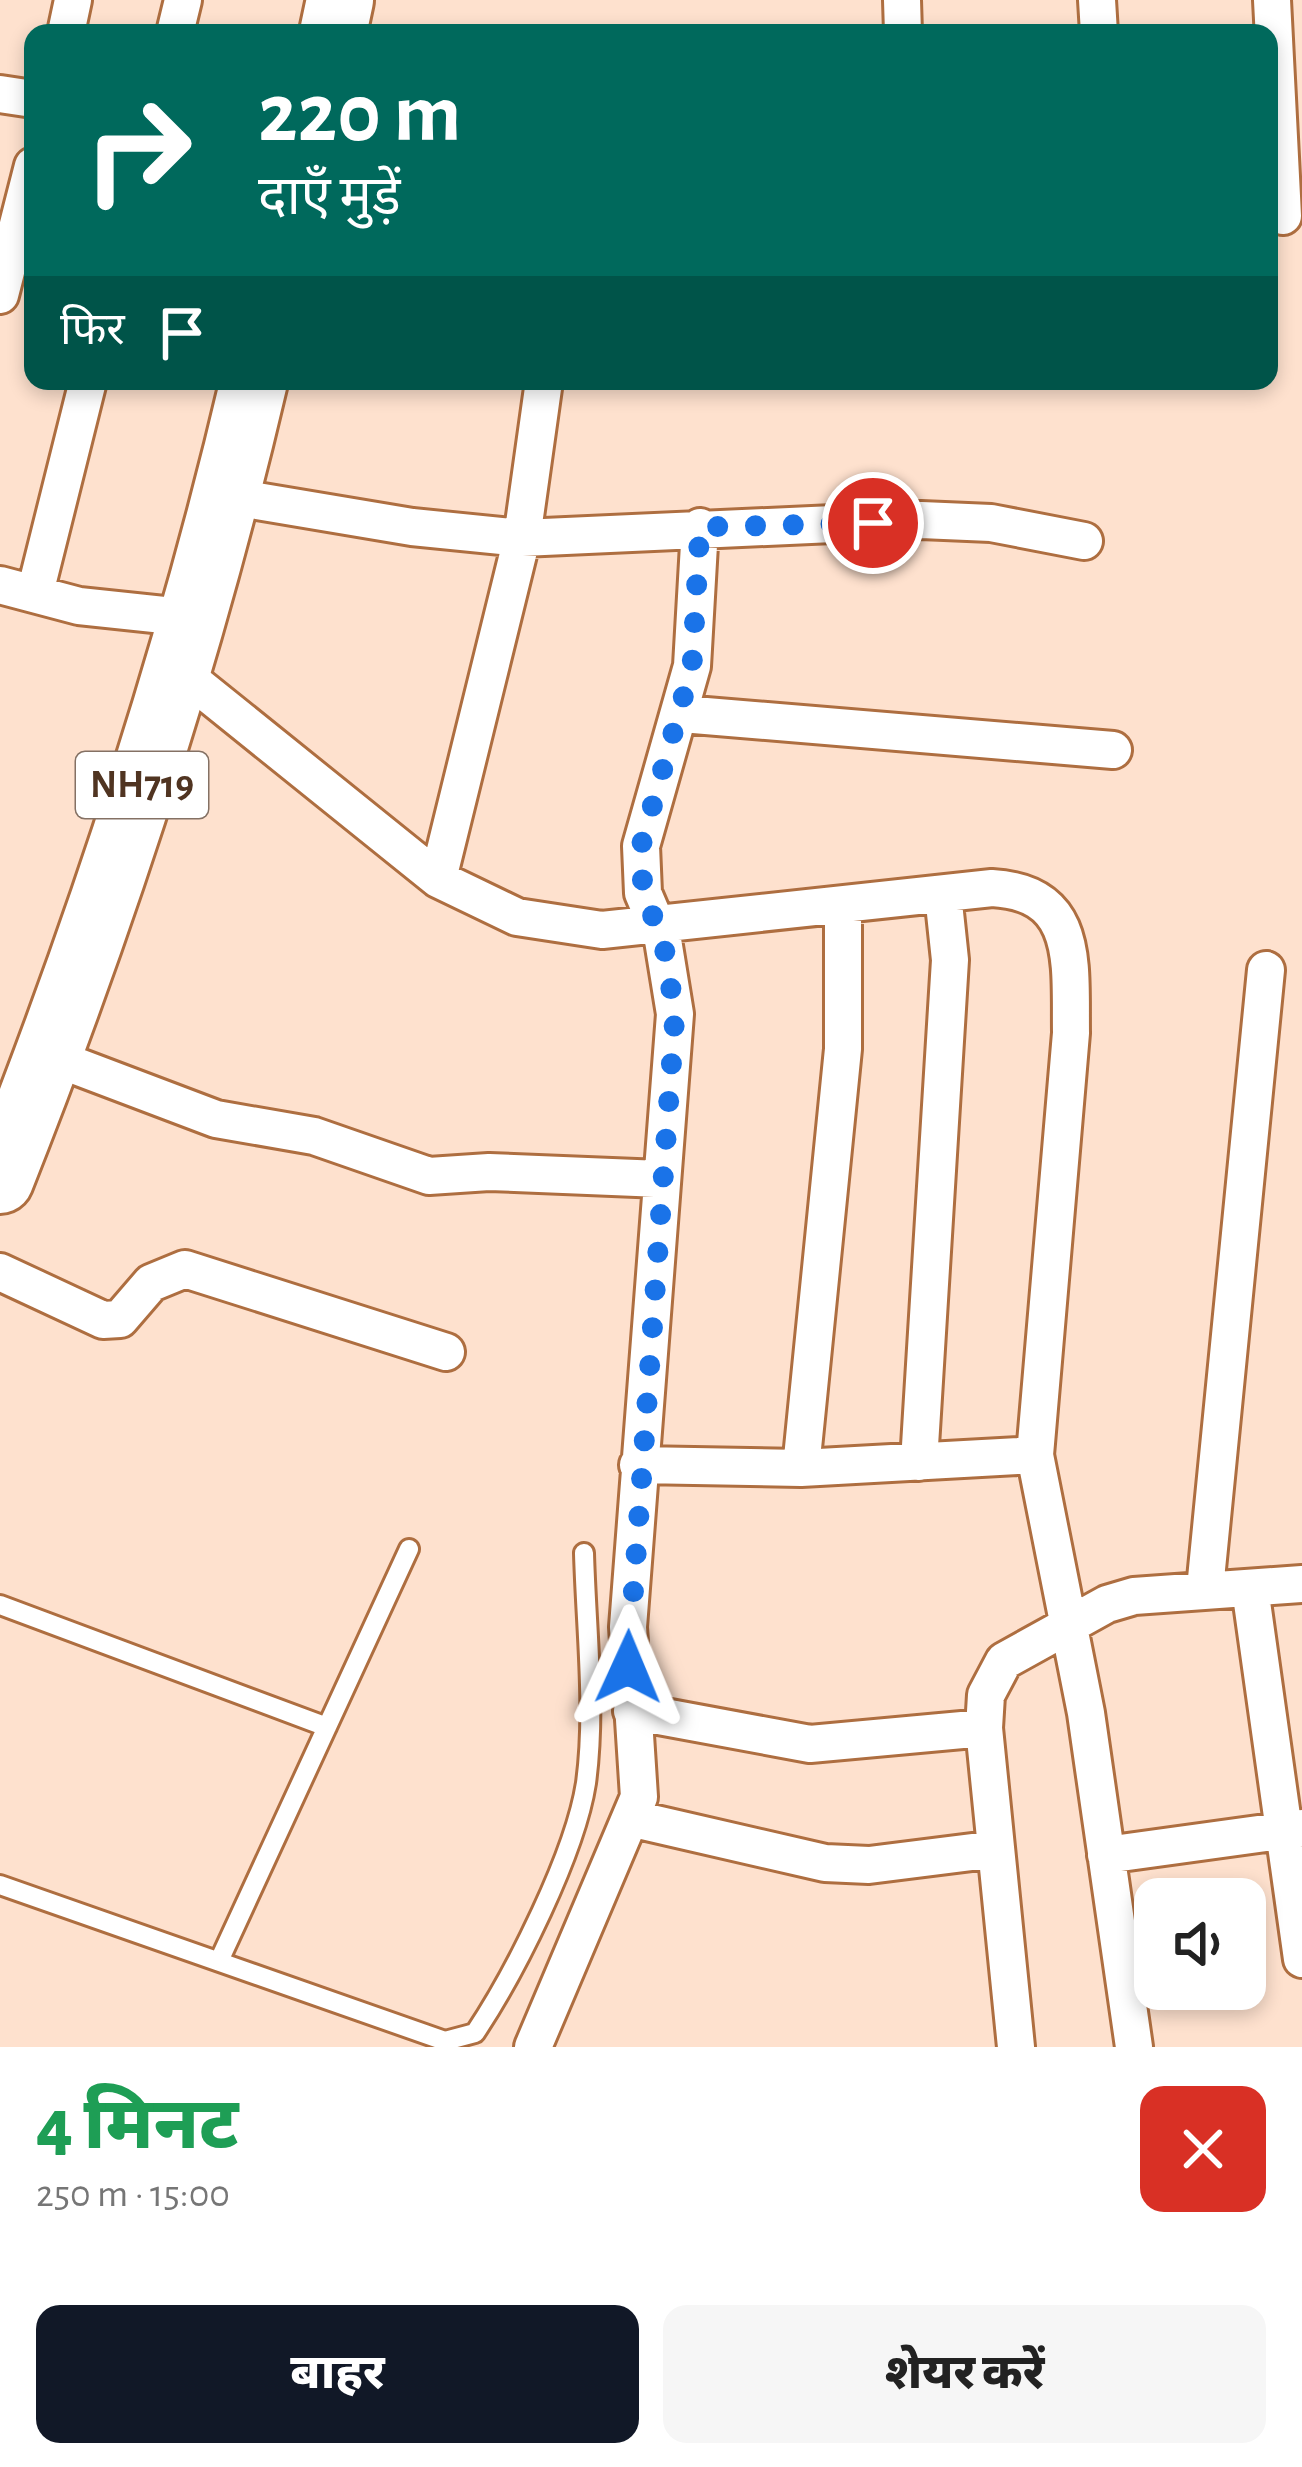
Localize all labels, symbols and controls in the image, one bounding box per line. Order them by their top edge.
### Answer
icon: right [60,72,216,228]
text: 220 m [258,73,461,157]
text: दाएँ मुड़ें [258,171,401,225]
icon: arrive [149,300,215,366]
text: फिर [60,308,125,353]
pin [822,472,924,574]
icon: arrive [840,490,906,556]
road number: NH719 [76,752,208,818]
position arrow [565,1604,691,1730]
map controls [1134,1878,1266,2010]
button: sound [1134,1878,1266,2010]
button: close [1140,2086,1266,2212]
text: 4 मिनट [36,2090,238,2162]
text: 250 m · 15:00 [36,2175,230,2214]
button: बाहर [36,2305,639,2443]
button: शेयर करें [663,2305,1266,2443]

